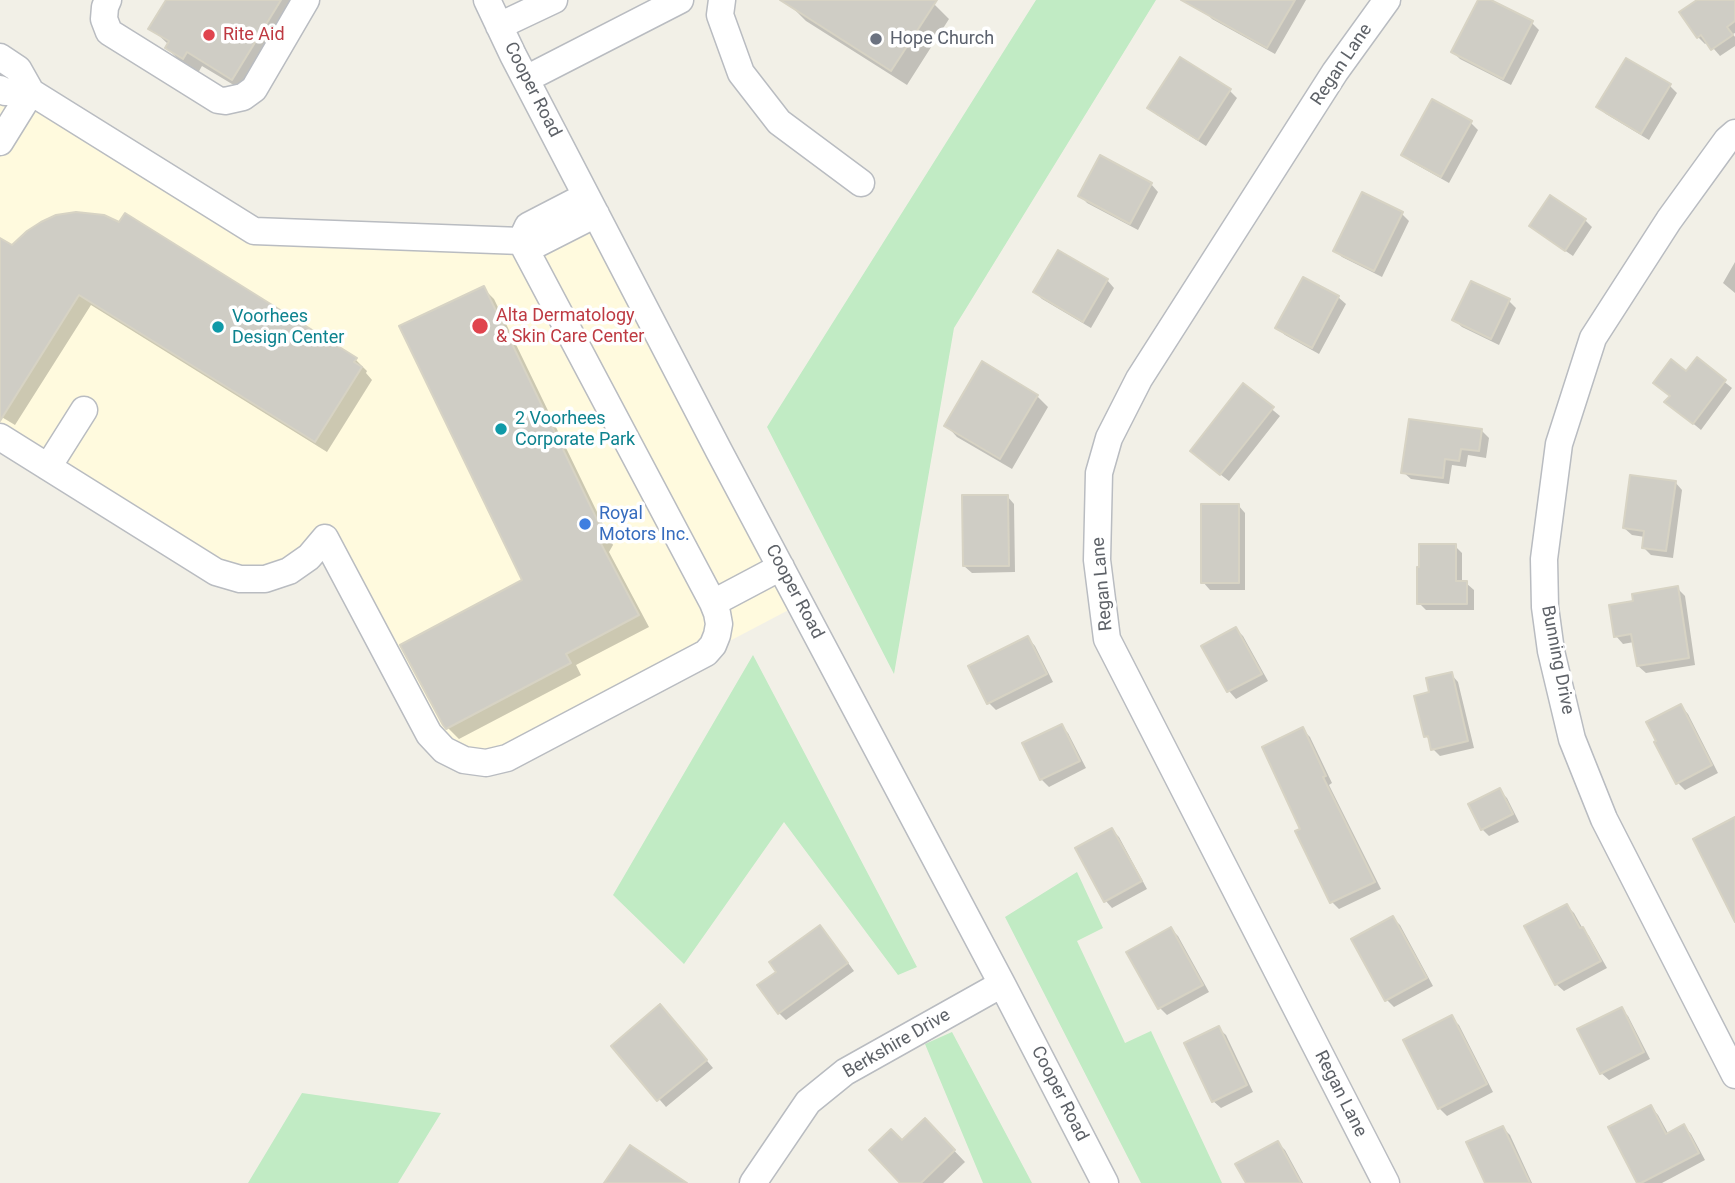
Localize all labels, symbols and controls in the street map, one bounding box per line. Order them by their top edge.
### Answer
street label: Regan Lane [1307,20,1377,110]
place label: Rite Aid [223,24,285,46]
marker: Rite Aid [201,27,217,43]
place label: Hope Church [890,28,994,50]
marker: Hope Church [868,31,884,47]
street label: Cooper Road [499,39,565,141]
place label: Alta Dermatology & Skin Care Center [496,305,644,348]
place label: Voorhees Design Center [232,306,344,348]
marker: Alta Dermatology & Skin Care Center [470,316,490,336]
marker: Voorhees Design Center [210,319,226,335]
place label: 2 Voorhees Corporate Park [515,408,635,450]
marker: 2 Voorhees Corporate Park [493,421,509,437]
place label: Royal Motors Inc. [599,503,690,546]
marker: Royal Motors Inc. [577,516,593,532]
street label: Regan Lane [1088,536,1118,632]
street label: Cooper Road [760,541,828,643]
street label: Bunning Drive [1536,604,1578,716]
street label: Berkshire Drive [840,1005,954,1083]
street label: Cooper Road [1026,1043,1092,1145]
street label: Regan Lane [1309,1047,1371,1141]

